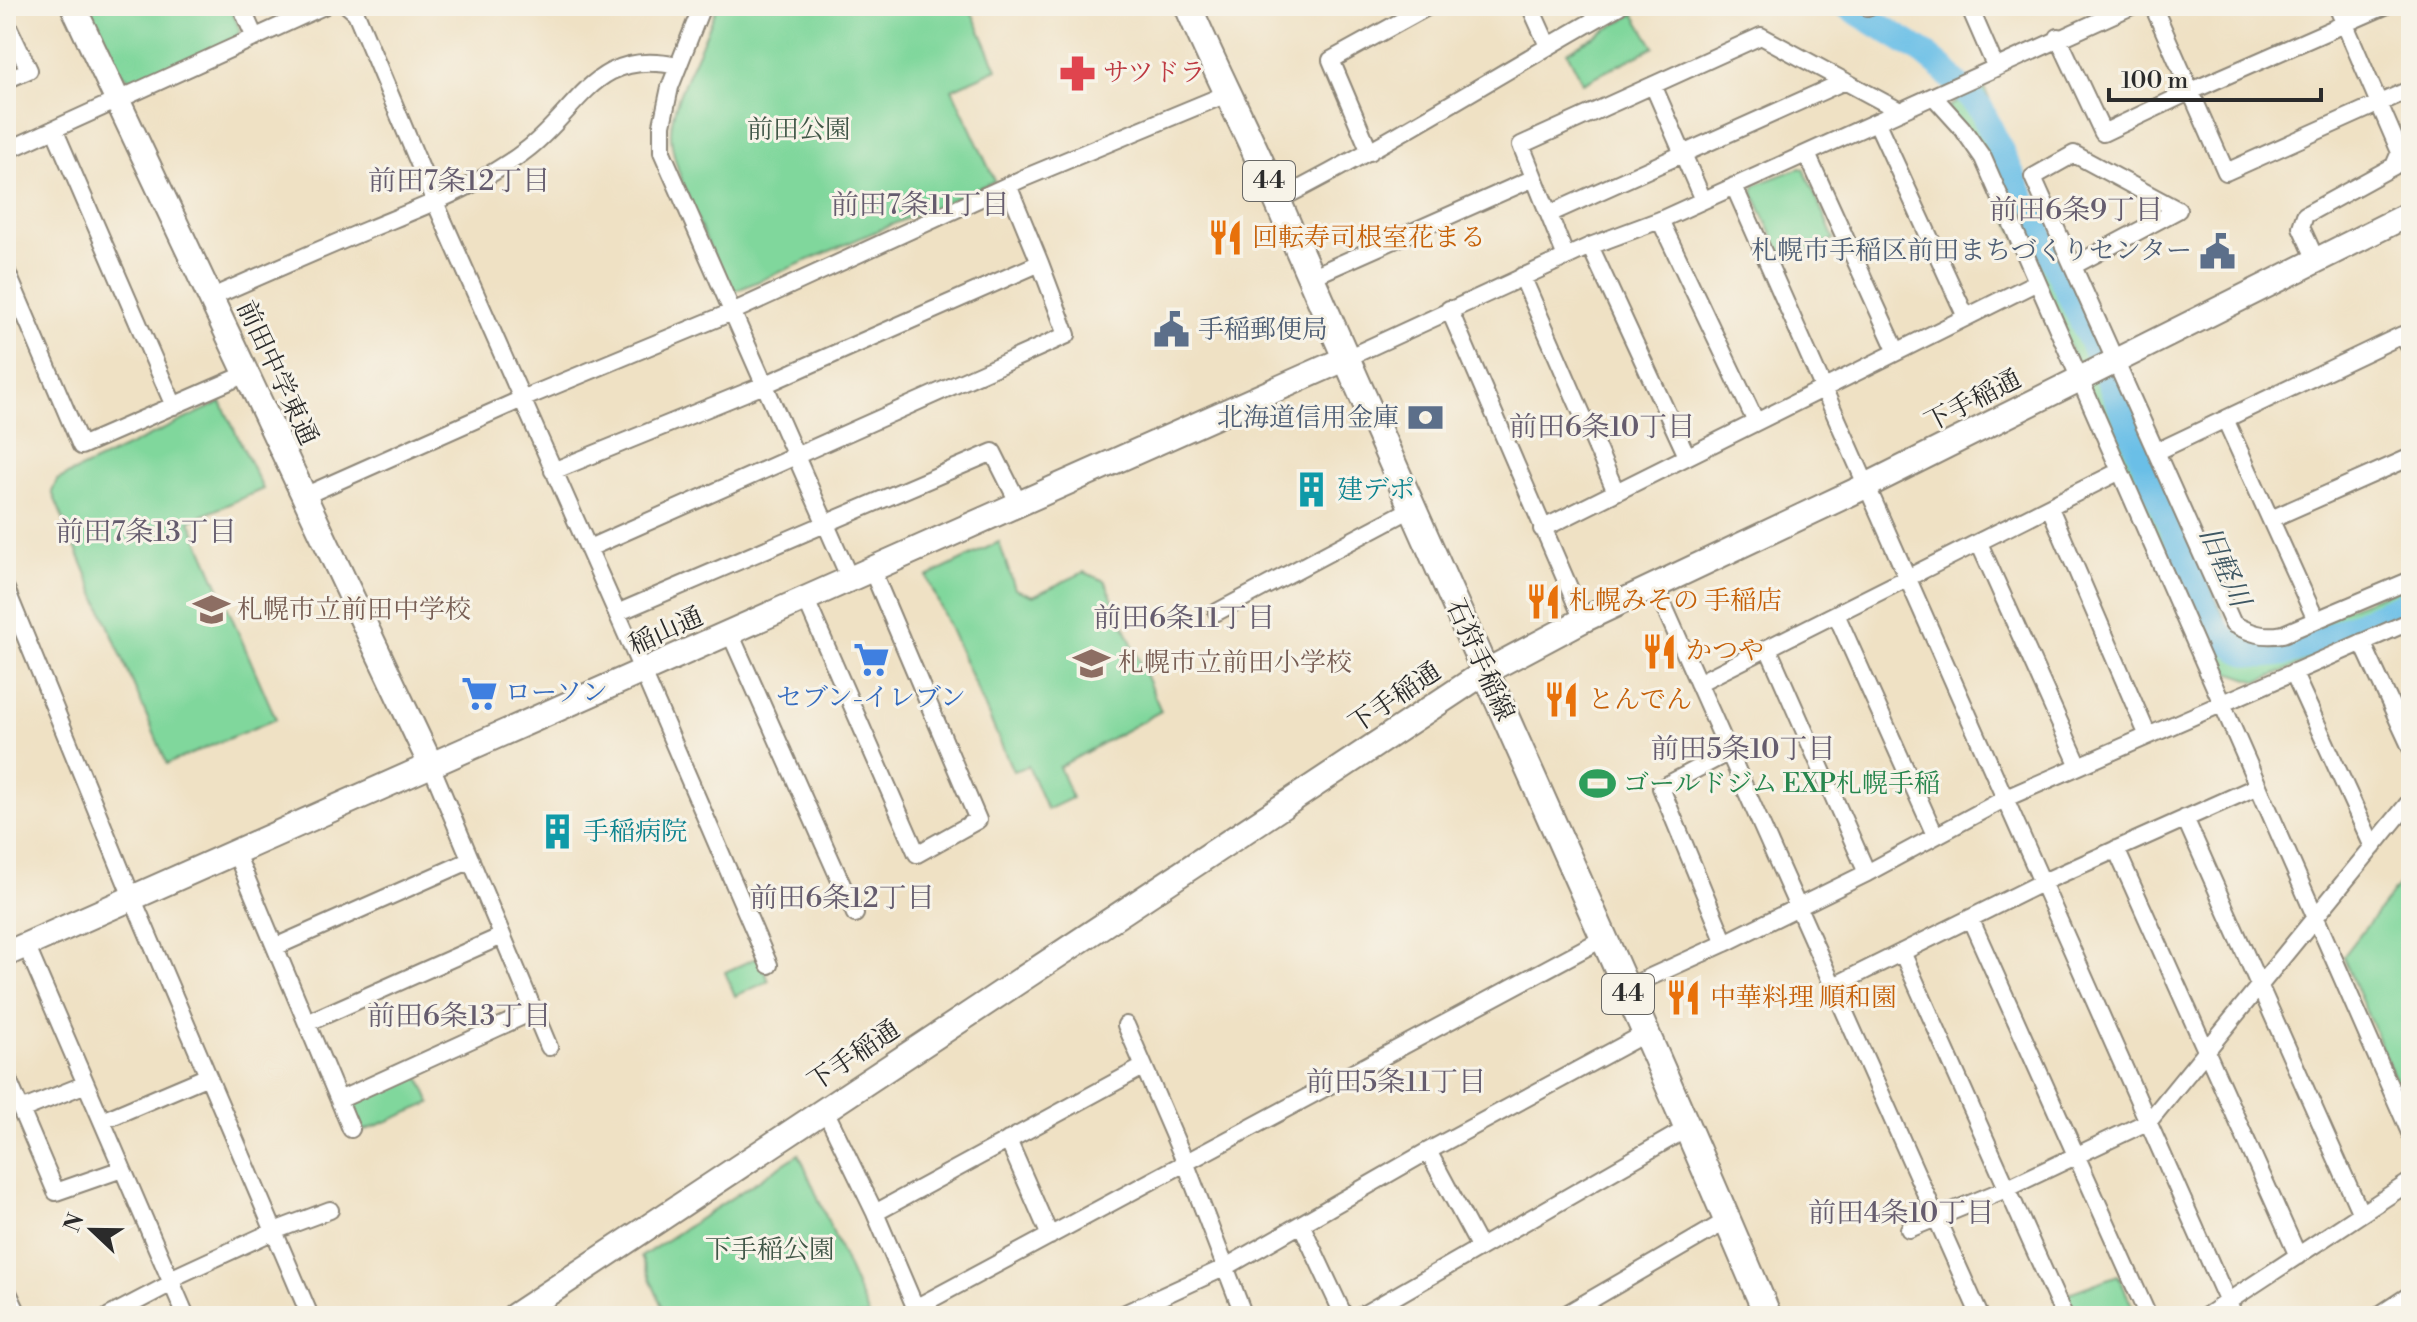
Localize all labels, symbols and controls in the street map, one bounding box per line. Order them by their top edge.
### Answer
scale bar [2109,52,2321,102]
pharmacy icon: サツドラ [1058,54,1096,92]
place label: サツドラ [1103,57,1205,89]
text: 100 m [2121,66,2188,96]
park label: 前田公園 [747,114,851,146]
road number: 44 [1243,161,1295,201]
district label: 前田7条12丁目 [368,164,550,199]
district label: 前田7条11丁目 [830,188,1010,223]
district label: 前田6条9丁目 [1989,193,2163,228]
restaurant icon: 回転寿司根室花まる [1207,219,1245,257]
place label: 回転寿司根室花まる [1252,222,1486,254]
public building icon: 札幌市手稲区前田まちづくりセンター [2199,232,2237,270]
place label: 札幌市手稲区前田まちづくりセンター [1751,235,2192,267]
street label: 前田中学東通 [230,296,324,450]
public building icon: 手稲郵便局 [1153,311,1191,349]
place label: 手稲郵便局 [1198,314,1328,346]
street label: 下手稲通 [1919,363,2027,439]
bank icon: 北海道信用金庫 [1406,399,1444,437]
place label: 北海道信用金庫 [1217,402,1399,434]
district label: 前田6条10丁目 [1509,410,1695,445]
building icon: 建デポ [1292,471,1330,509]
place label: 建デポ [1337,474,1415,506]
district label: 前田7条13丁目 [55,515,237,550]
water label: 旧軽川 [2191,522,2258,615]
restaurant icon: 札幌みその 手稲店 [1524,582,1562,620]
place label: 札幌みその 手稲店 [1569,585,1782,617]
school or university icon: 札幌市立前田中学校 [192,591,230,629]
place label: 札幌市立前田中学校 [237,594,471,626]
street label: 石狩手稲線 [1439,594,1521,726]
street label: 稲山通 [624,601,708,661]
district label: 前田6条11丁目 [1093,601,1275,636]
restaurant icon: かつや [1641,632,1679,670]
place label: かつや [1686,635,1764,667]
supermarket icon: セブン-イレブン [852,640,890,678]
school or university icon: 札幌市立前田小学校 [1073,644,1111,682]
place label: 札幌市立前田小学校 [1118,647,1352,679]
street label: 下手稲通 [1343,656,1447,740]
supermarket icon: ローソン [460,674,498,712]
place label: ローソン [505,677,608,709]
restaurant icon: とんでん [1543,681,1581,719]
place label: セブン-イレブン [776,682,966,714]
place label: とんでん [1588,684,1692,716]
district label: 前田5条10丁目 [1650,732,1836,767]
sports icon: ゴールドジム EXP札幌手稲 [1578,765,1616,803]
place label: ゴールドジム EXP札幌手稲 [1623,768,1940,800]
building icon: 手稲病院 [538,813,576,851]
place label: 手稲病院 [583,816,687,848]
district label: 前田6条12丁目 [749,881,935,916]
road number: 44 [1602,974,1654,1014]
restaurant icon: 中華料理 順和園 [1665,979,1703,1017]
place label: 中華料理 順和園 [1710,982,1897,1014]
district label: 前田6条13丁目 [367,999,551,1034]
street label: 下手稲通 [802,1014,906,1098]
district label: 前田5条11丁目 [1306,1065,1486,1100]
north arrow [52,1190,132,1270]
district label: 前田4条10丁目 [1808,1196,1994,1231]
text: N [59,1209,91,1236]
park label: 下手稲公園 [705,1234,835,1266]

